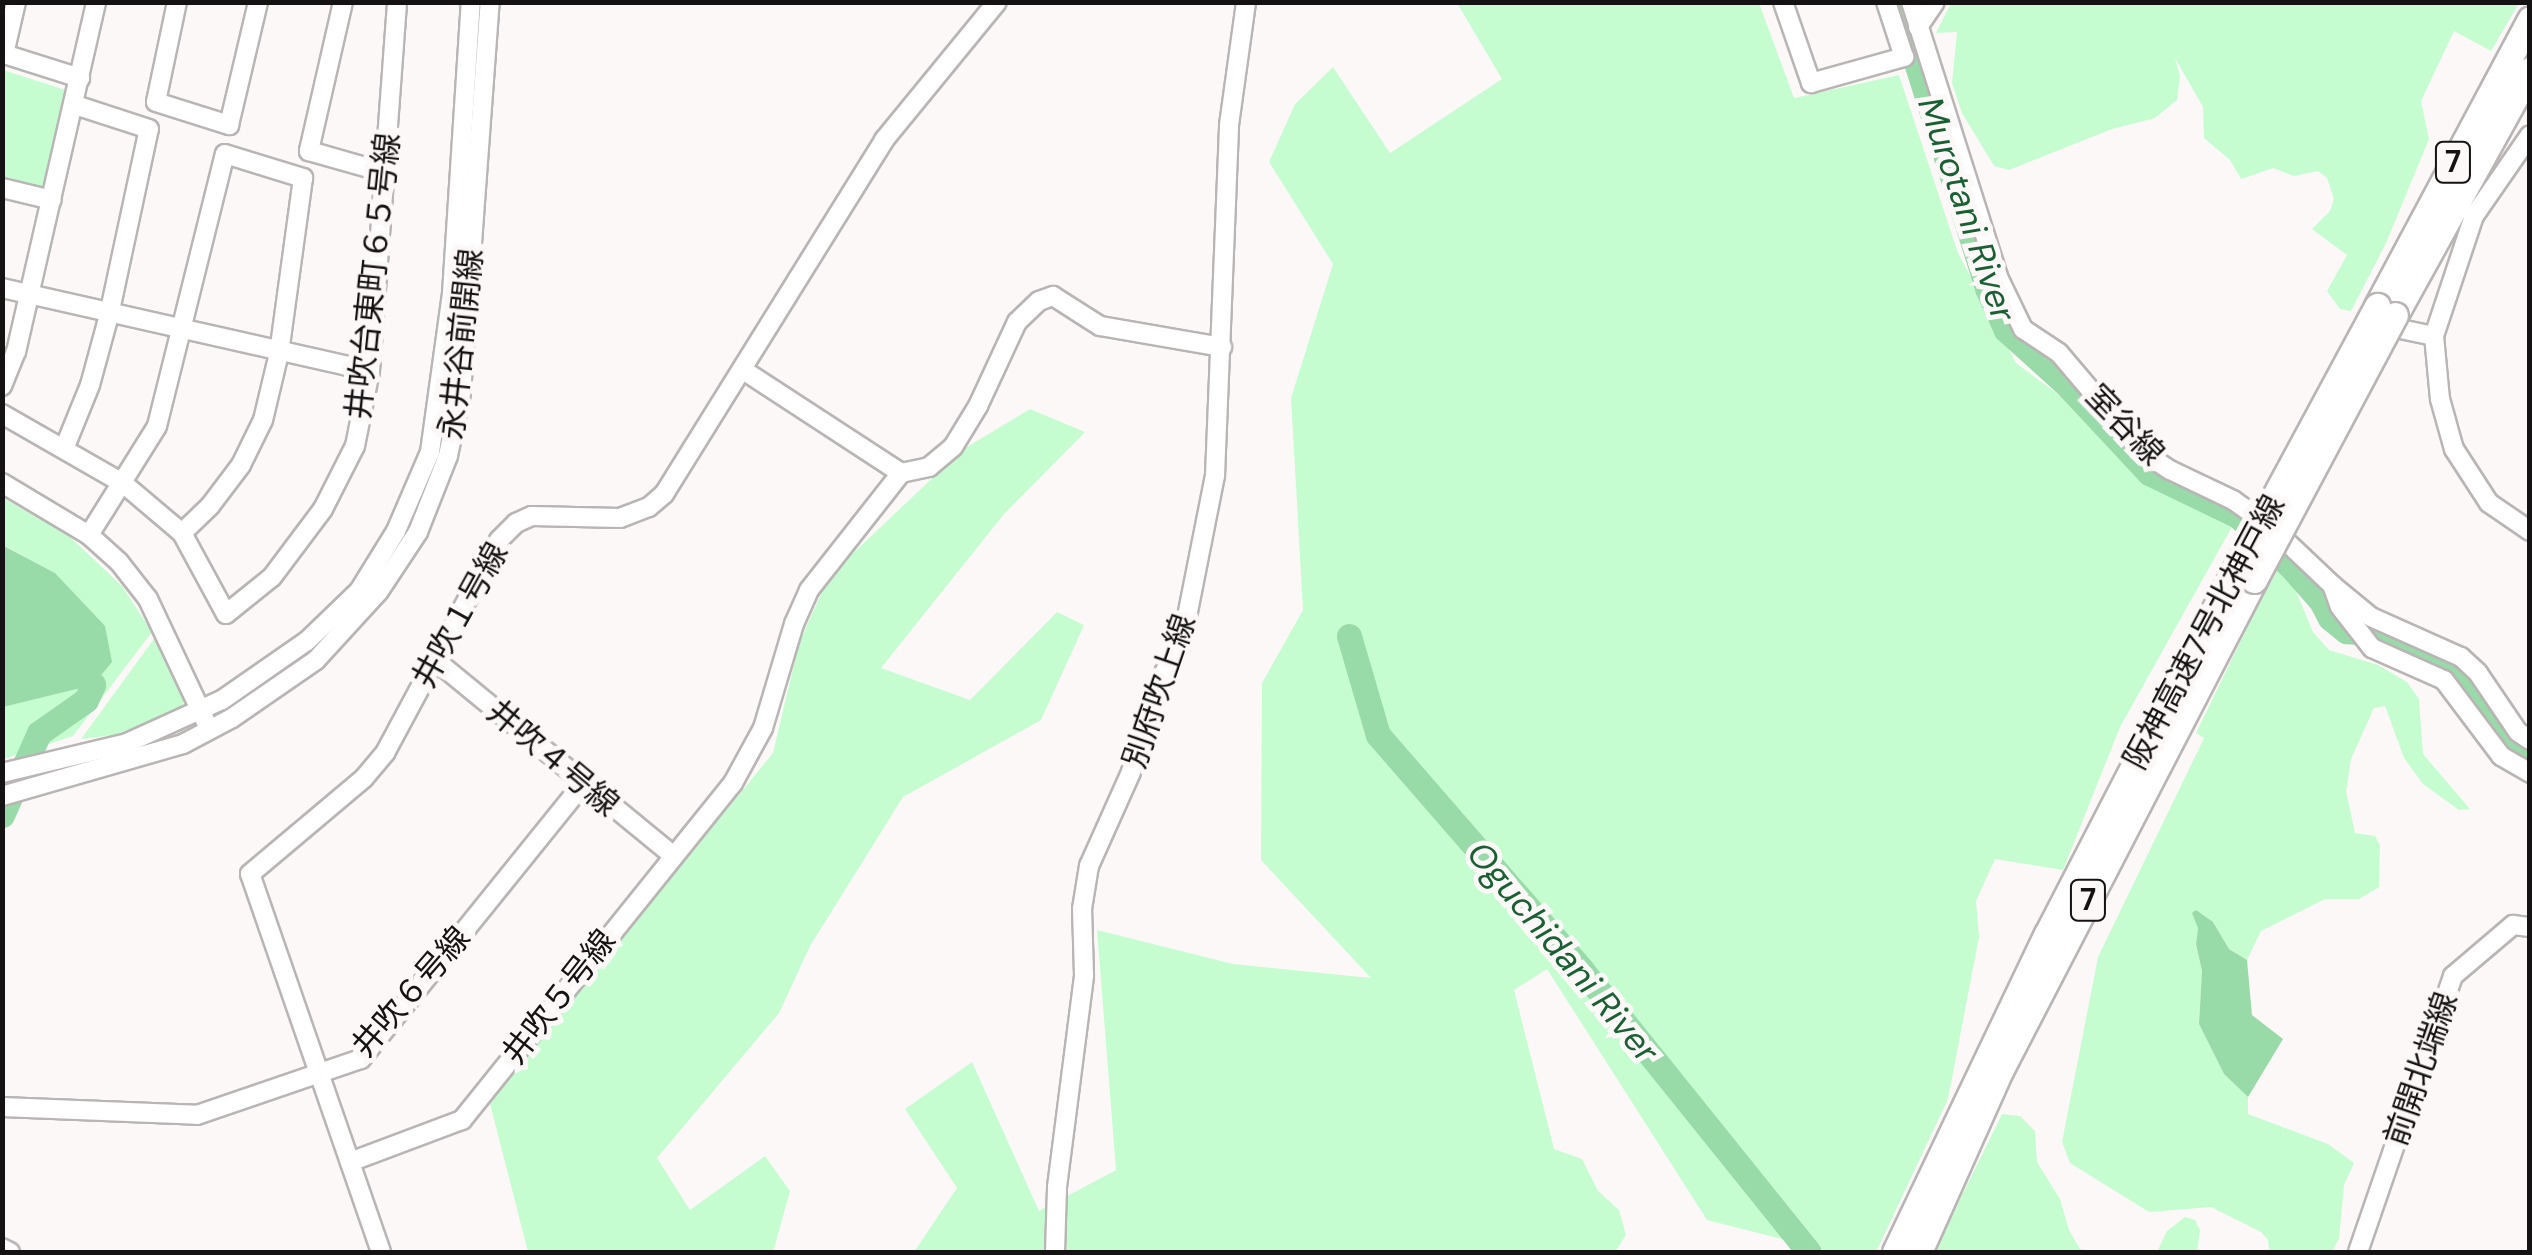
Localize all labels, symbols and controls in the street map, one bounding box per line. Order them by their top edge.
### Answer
water label: Murotani River [1909,92,2025,326]
street label: 井吹台東町６５号線 [339,131,407,421]
road number: 7 [2433,137,2473,187]
street label: 永井谷前開線 [432,247,490,441]
street label: 室谷線 [2078,377,2172,473]
street label: 阪神高速7号北神戸線 [2115,488,2293,776]
street label: 井吹１号線 [404,536,516,694]
street label: 別府吹上線 [1115,609,1203,773]
street label: 井吹４号線 [479,692,627,824]
water label: Oguchidani River [1458,833,1668,1071]
road number: 7 [2068,875,2108,925]
street label: 井吹６号線 [344,919,478,1065]
street label: 井吹５号線 [495,922,623,1072]
street label: 前開北端線 [2377,987,2465,1151]

